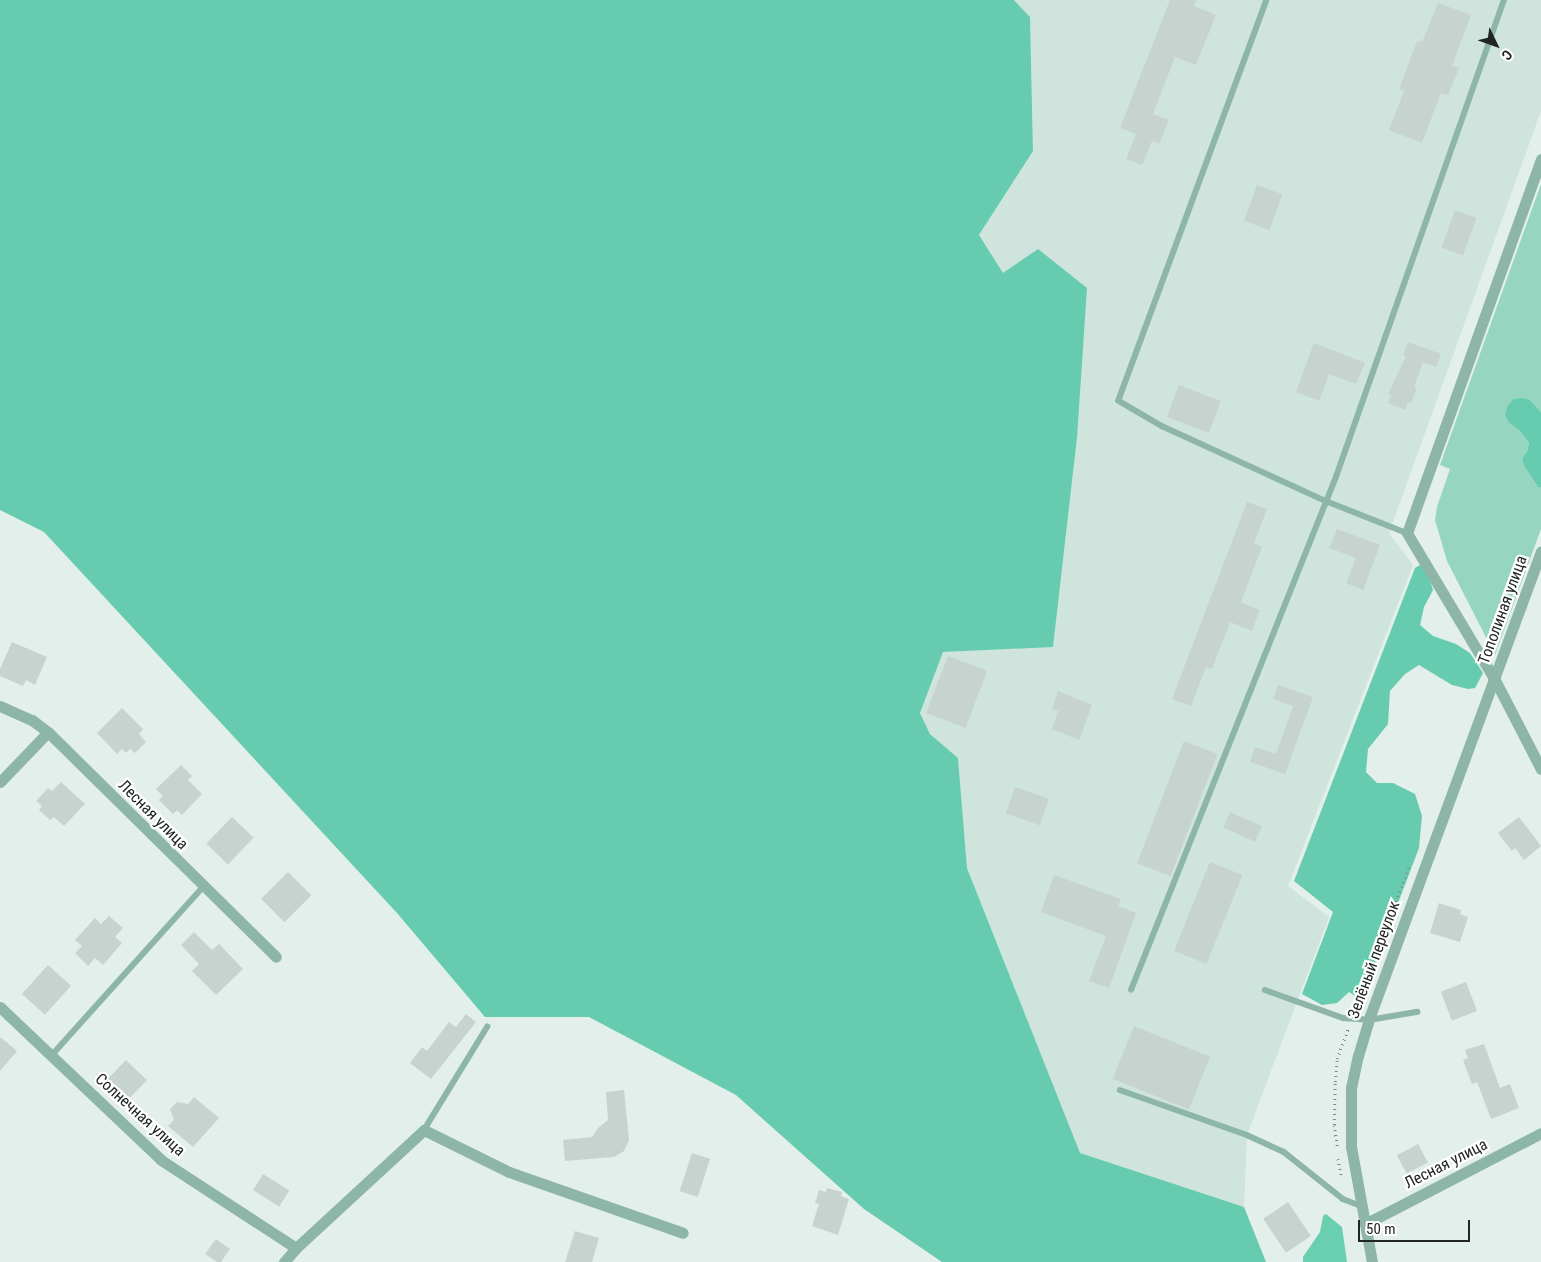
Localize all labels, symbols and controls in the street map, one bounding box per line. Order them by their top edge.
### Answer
north arrow [1471,20,1521,70]
text: С [1499,47,1516,63]
street label: Тополиная улица [1475,553,1531,667]
street label: Лесная улица [114,776,192,854]
street label: Зелёный переулок [1344,899,1404,1021]
street label: Солнечная улица [91,1070,189,1160]
street label: Лесная улица [1401,1135,1491,1193]
scale bar [1361,1210,1474,1242]
text: 50 m [1366,1220,1396,1238]

